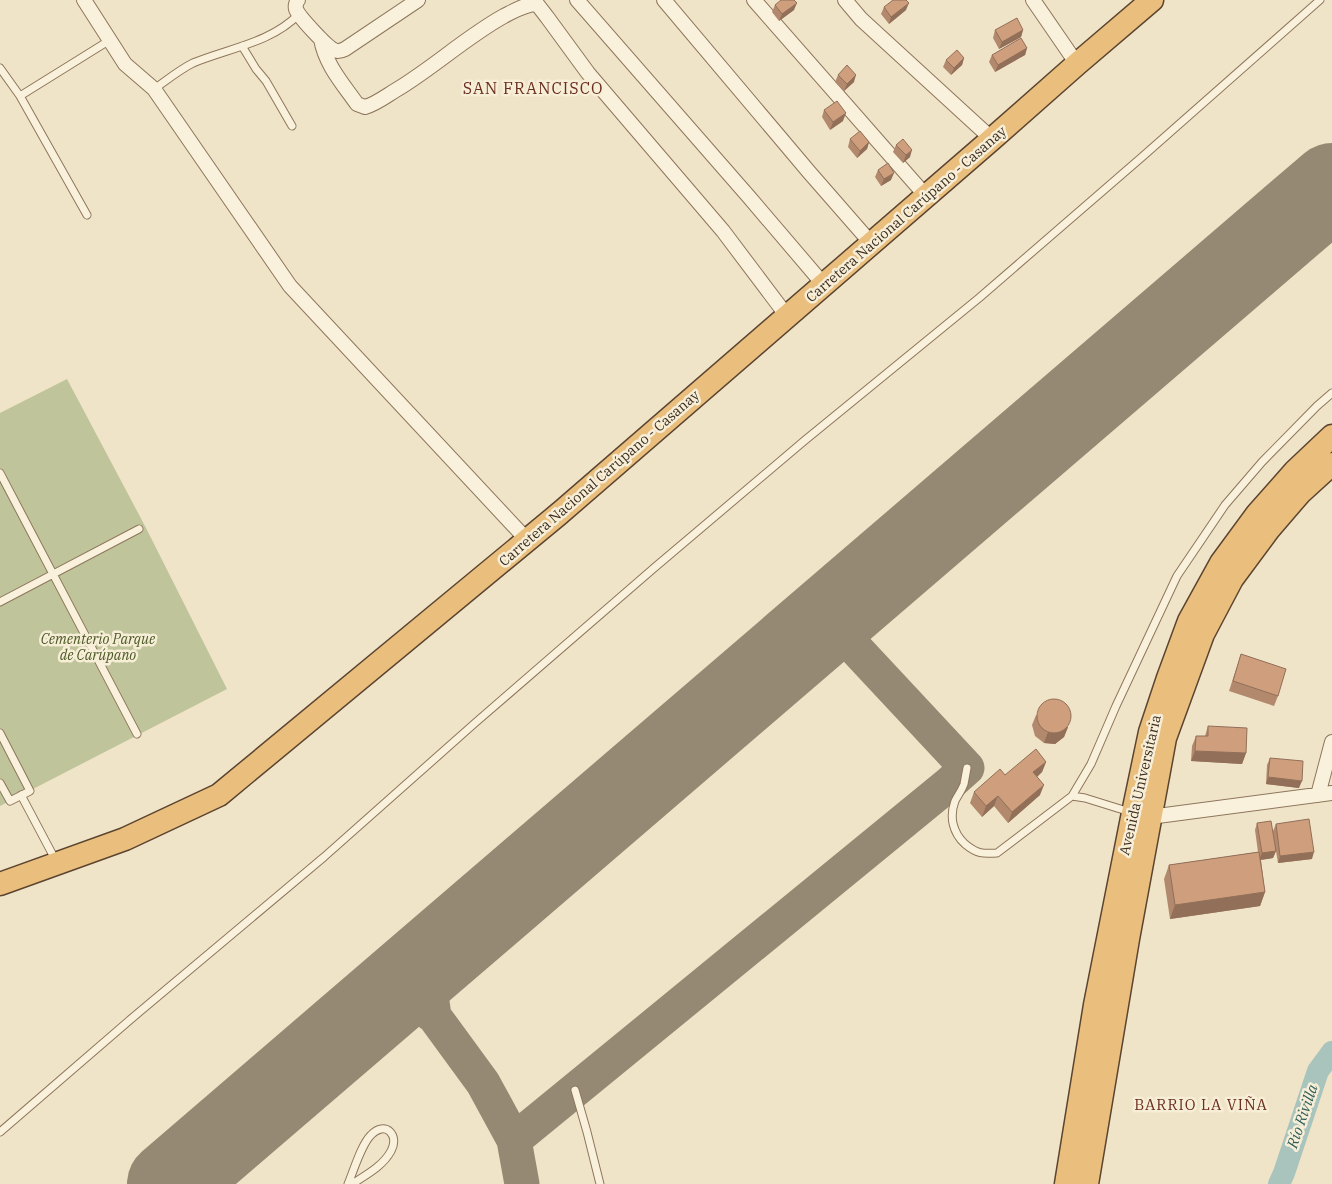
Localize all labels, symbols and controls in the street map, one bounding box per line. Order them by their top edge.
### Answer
district label: SAN FRANCISCO [463,78,603,98]
street label: Carretera Nacional Carúpano - Casanay [802,122,1010,306]
street label: Carretera Nacional Carúpano - Casanay [495,386,703,570]
park label: Cementerio Parque de Carúpano [41,630,156,664]
street label: Avenida Universitaria [1115,713,1165,857]
water label: Río Rivilla [1282,1081,1322,1151]
district label: BARRIO LA VIÑA [1134,1095,1268,1114]

